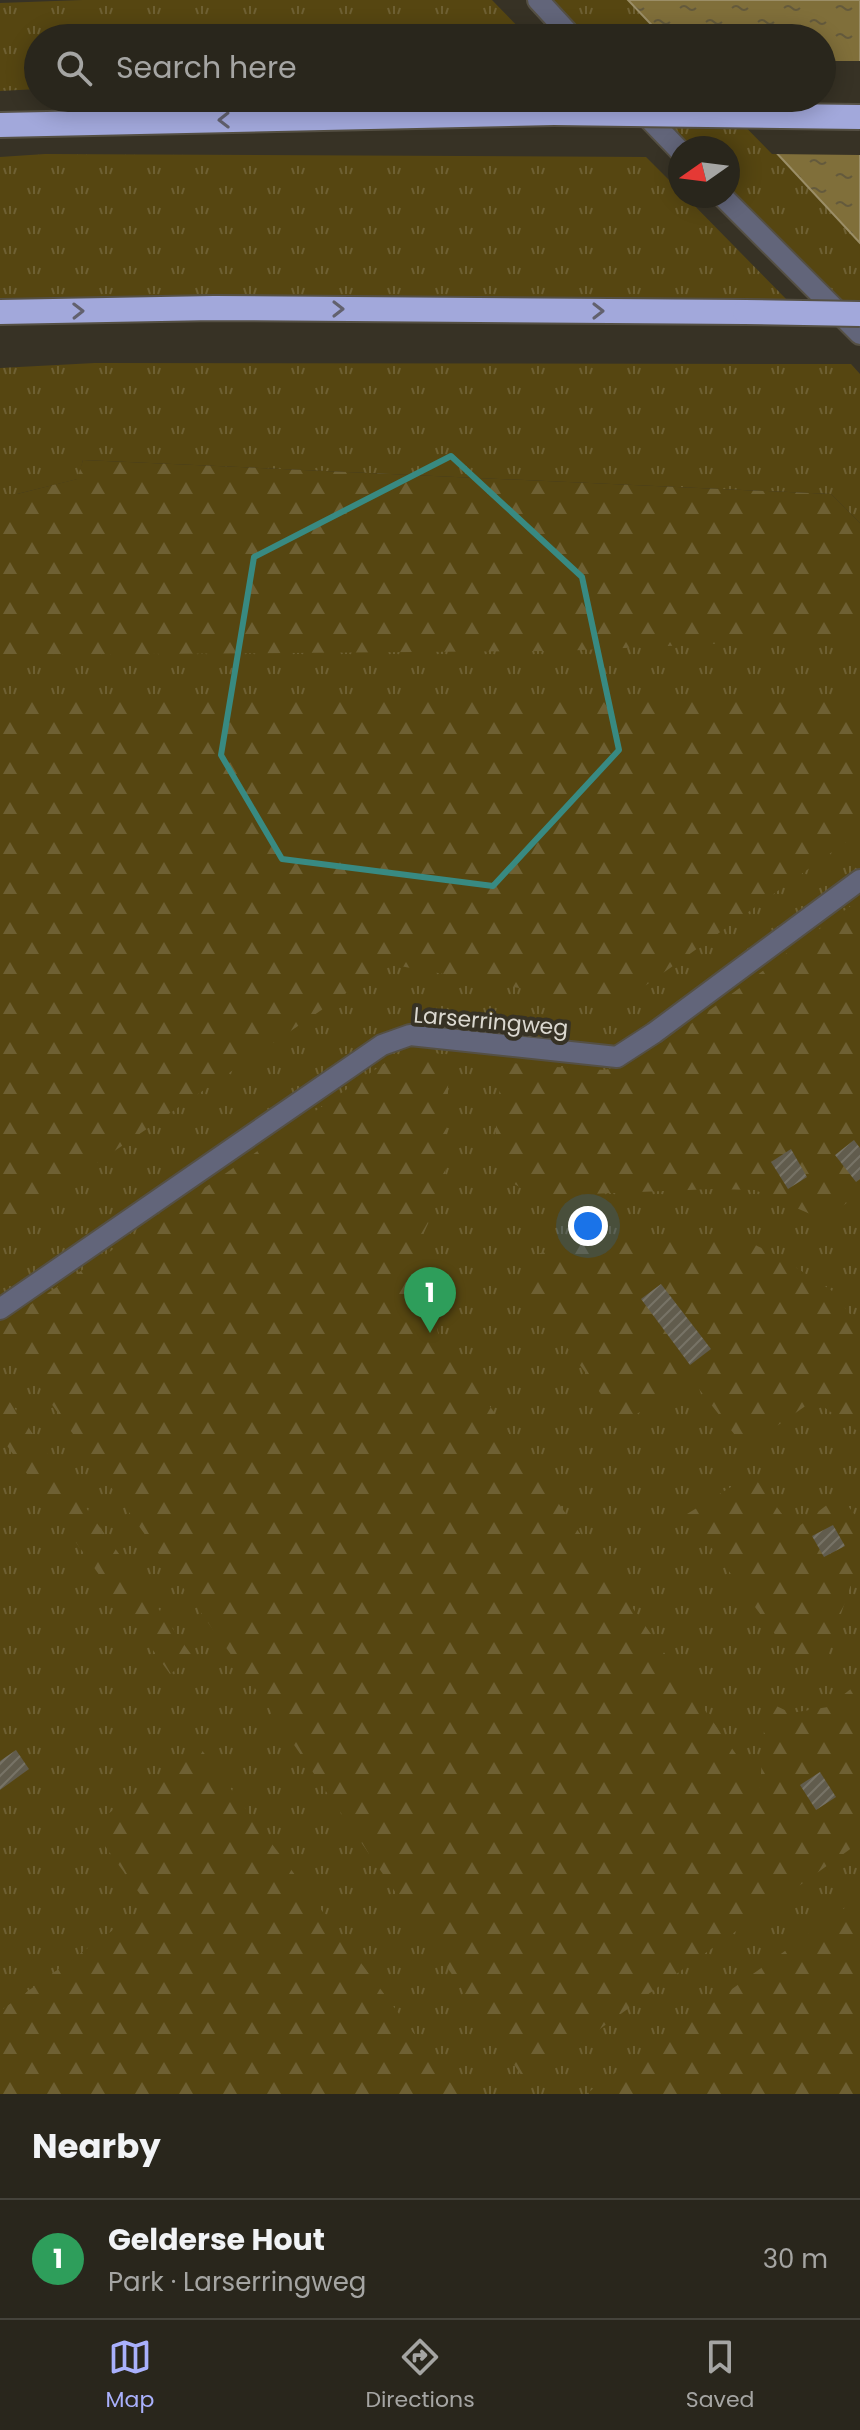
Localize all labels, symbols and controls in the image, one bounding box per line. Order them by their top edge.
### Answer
search box [24,24,836,112]
icon: search [52,46,96,90]
text: Search here [116,46,297,89]
one-way arrow [217,112,230,129]
north arrow [668,136,740,208]
one-way arrow [332,300,345,318]
one-way arrow [72,302,85,319]
one-way arrow [592,302,605,320]
street label: Larserringweg [412,999,570,1044]
your location [568,1206,608,1246]
pin: 1 [404,1267,456,1333]
text: Nearby [32,2122,161,2170]
text: Gelderse Hout [108,2218,325,2261]
text: 1 [53,2241,63,2277]
text: 30 m [763,2241,828,2277]
text: Park · Larserringweg [108,2264,366,2300]
tab: Map [106,2335,154,2416]
tab: Directions [365,2335,475,2416]
tab: Saved [686,2335,754,2416]

